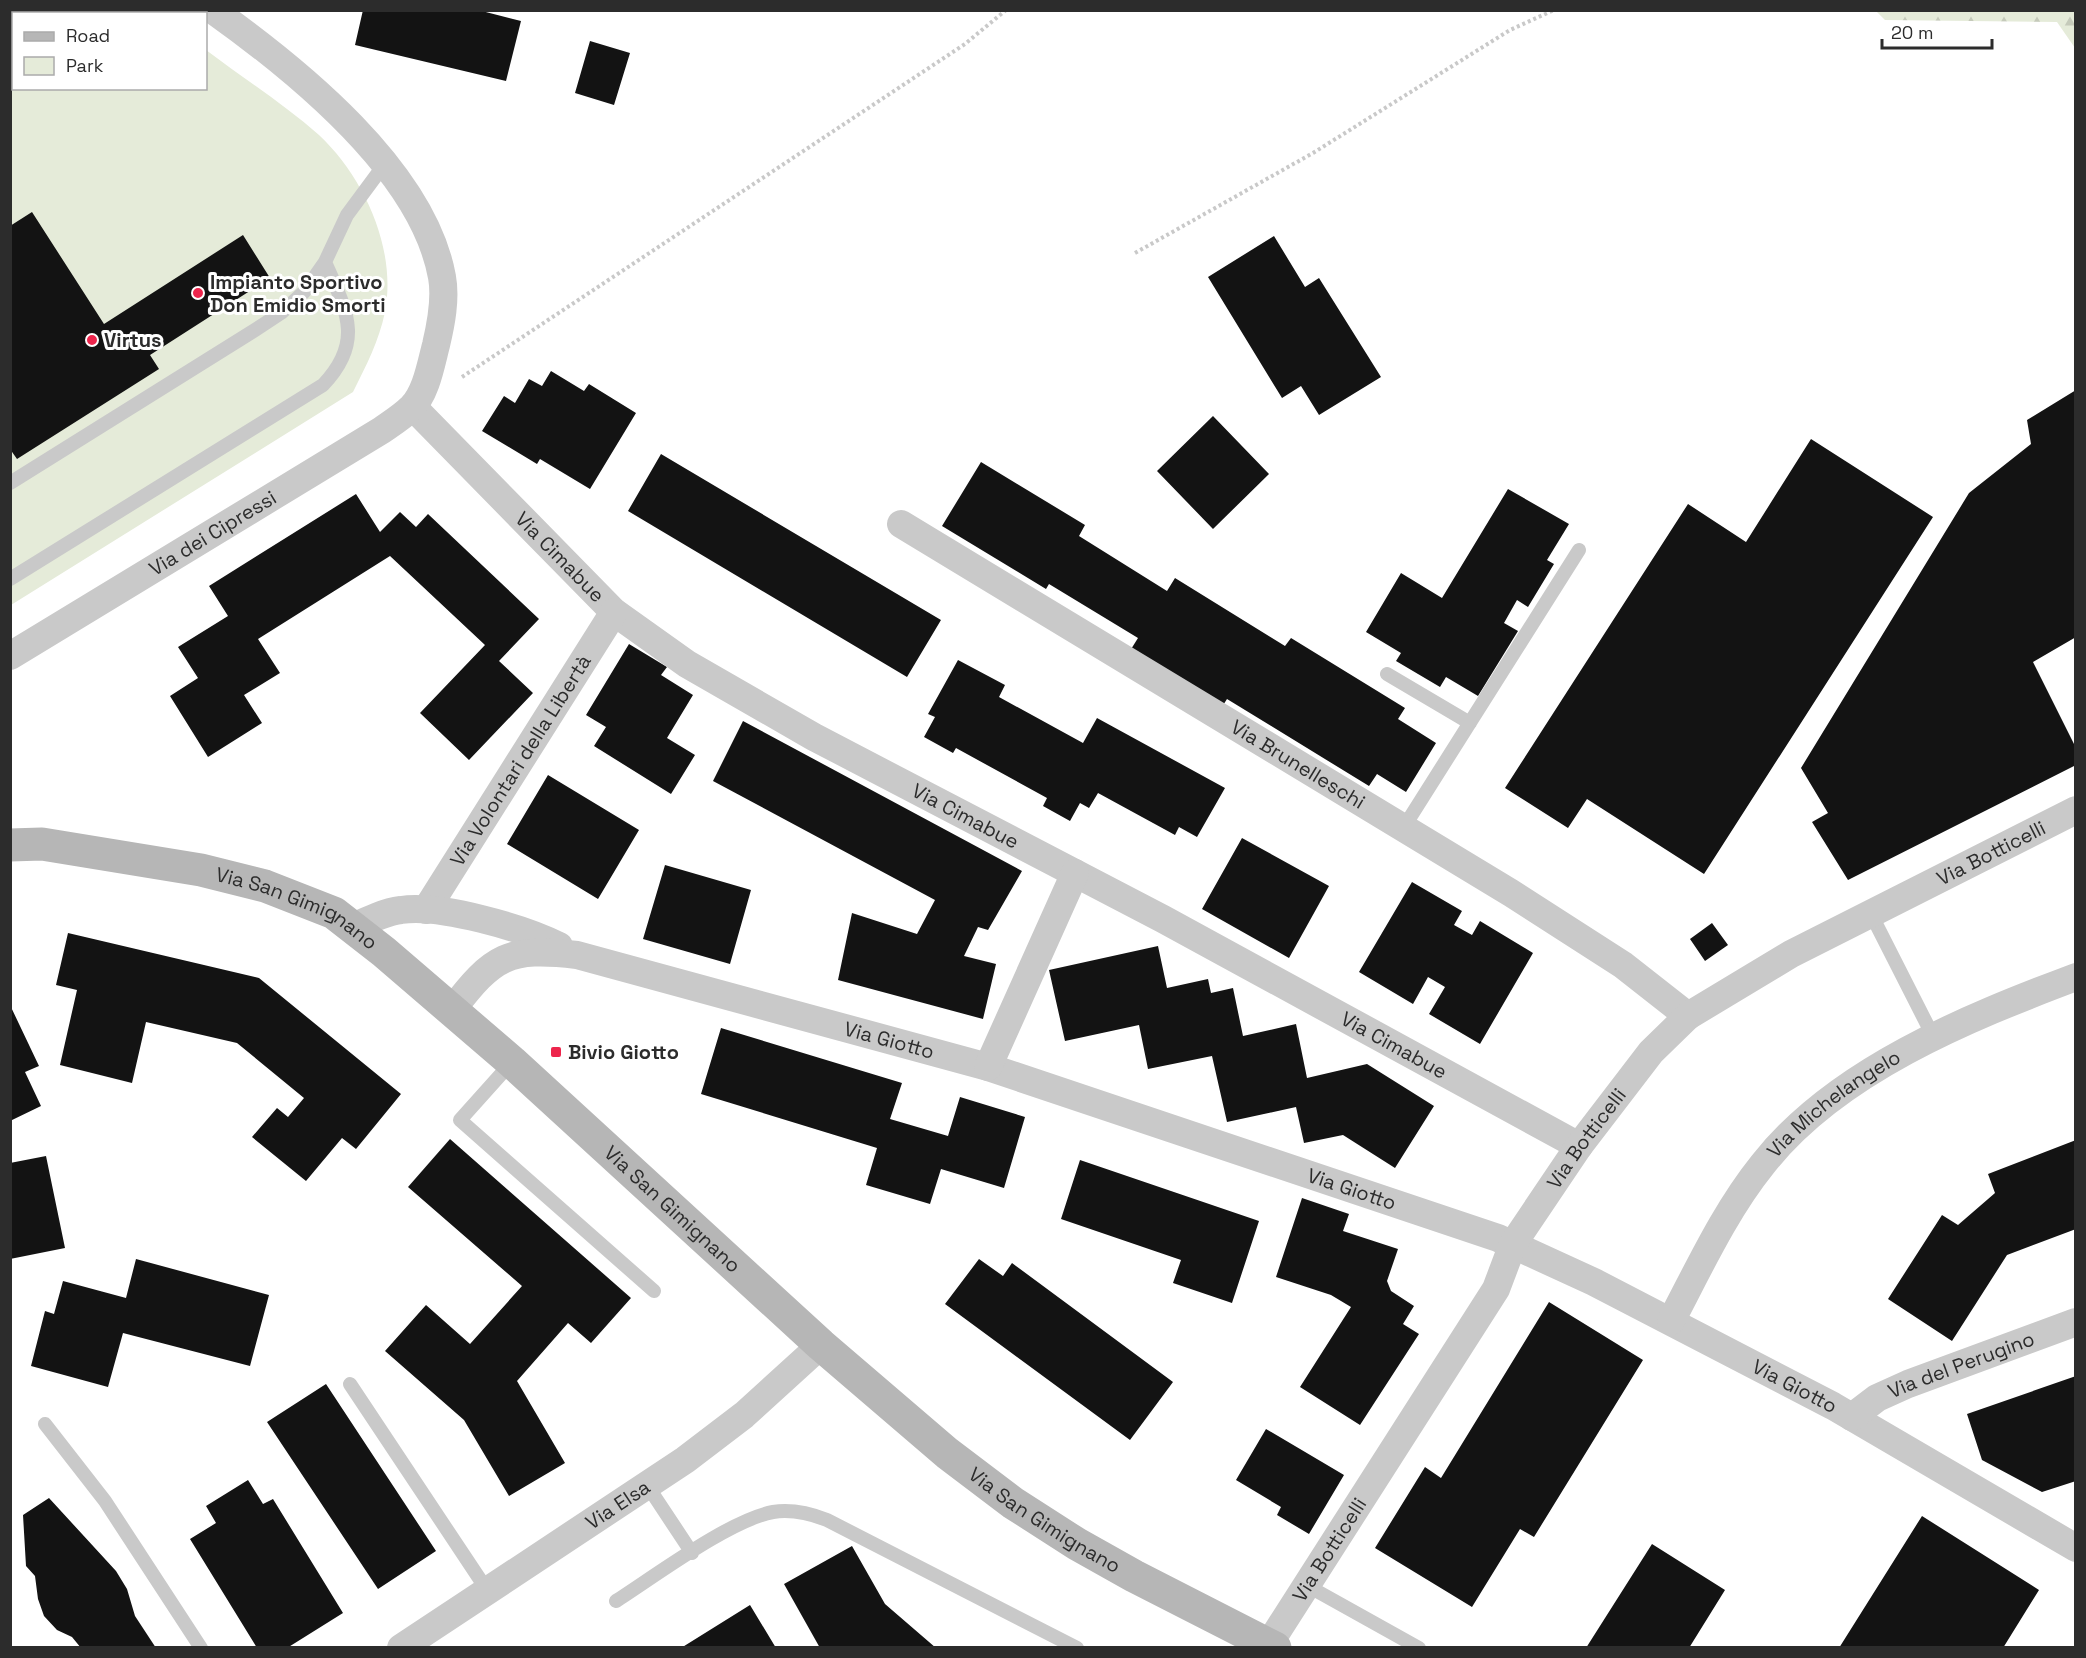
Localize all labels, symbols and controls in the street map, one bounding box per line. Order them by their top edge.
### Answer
legend [12,12,207,90]
scale bar [1882,12,1992,50]
text: 20 m [1891,21,1934,44]
text: Road [66,24,110,47]
text: Park [66,54,104,77]
place label: Impianto Sportivo Don Emidio Smorti [210,269,386,318]
marker: Impianto Sportivo Don Emidio Smorti [191,286,205,300]
place label: Virtus [104,327,162,353]
marker: Virtus [85,333,99,347]
street label: Via dei Cipressi [144,484,281,582]
street label: Via Cimabue [510,506,610,608]
street label: Via Volontari della Libertà [444,650,597,871]
street label: Via Brunelleschi [1226,714,1370,815]
street label: Via Cimabue [907,777,1023,855]
street label: Via Botticelli [1932,815,2050,891]
street label: Via San Gimignano [213,861,383,955]
street label: Via Cimabue [1336,1006,1452,1085]
street label: Via Giotto [841,1015,937,1065]
place label: Bivio Giotto [568,1039,679,1065]
street label: Via Michelangelo [1761,1044,1905,1163]
marker: Bivio Giotto [549,1045,563,1059]
street label: Via Botticelli [1541,1083,1632,1194]
street label: Via San Gimignano [599,1140,746,1278]
street label: Via Giotto [1304,1162,1400,1216]
street label: Via del Perugino [1884,1325,2038,1404]
street label: Via Giotto [1748,1353,1842,1419]
street label: Via San Gimignano [963,1461,1125,1579]
street label: Via Elsa [581,1474,655,1535]
street label: Via Botticelli [1286,1493,1372,1607]

